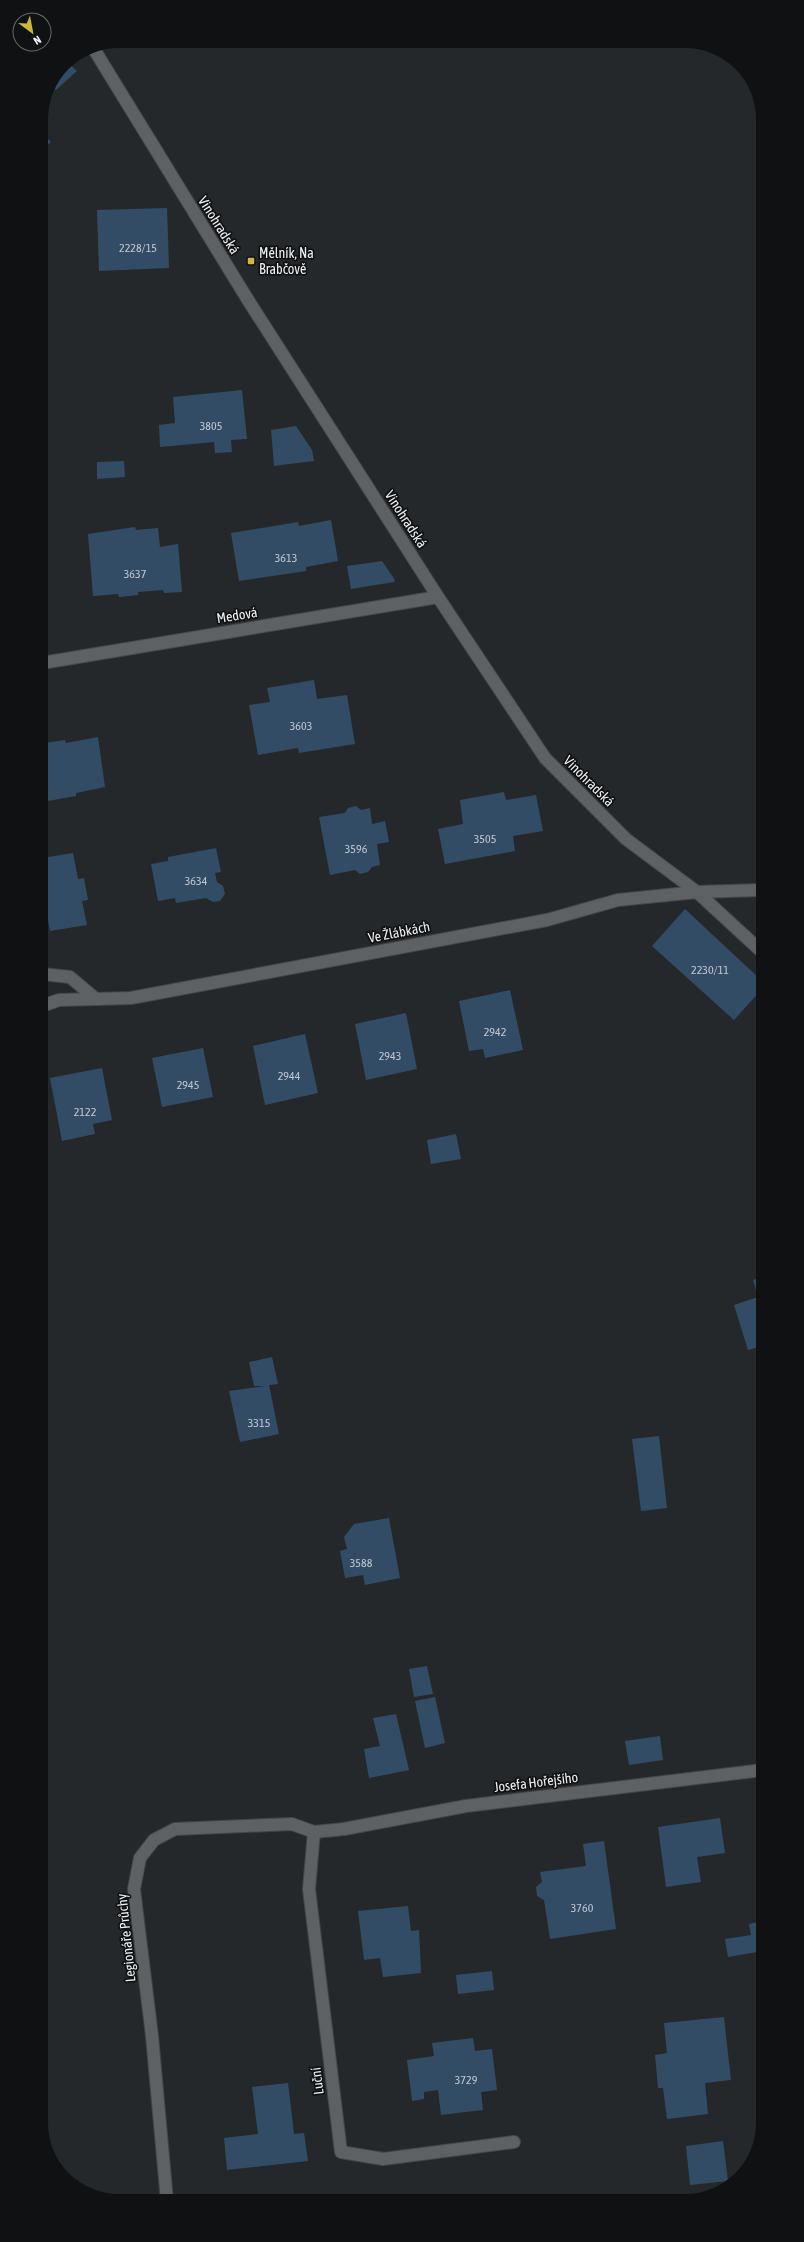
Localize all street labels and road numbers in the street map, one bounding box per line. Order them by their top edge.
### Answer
street label: Vinohradská [195,193,243,257]
street label: Vinohradská [382,487,430,551]
street label: Medová [216,604,258,626]
street label: Vinohradská [560,752,618,810]
street label: Ve Žlábkách [367,918,431,946]
street label: Josefa Hořejšího [493,1769,579,1795]
street label: Legionáře Průchy [113,1893,139,1983]
street label: Luční [307,2066,327,2096]

